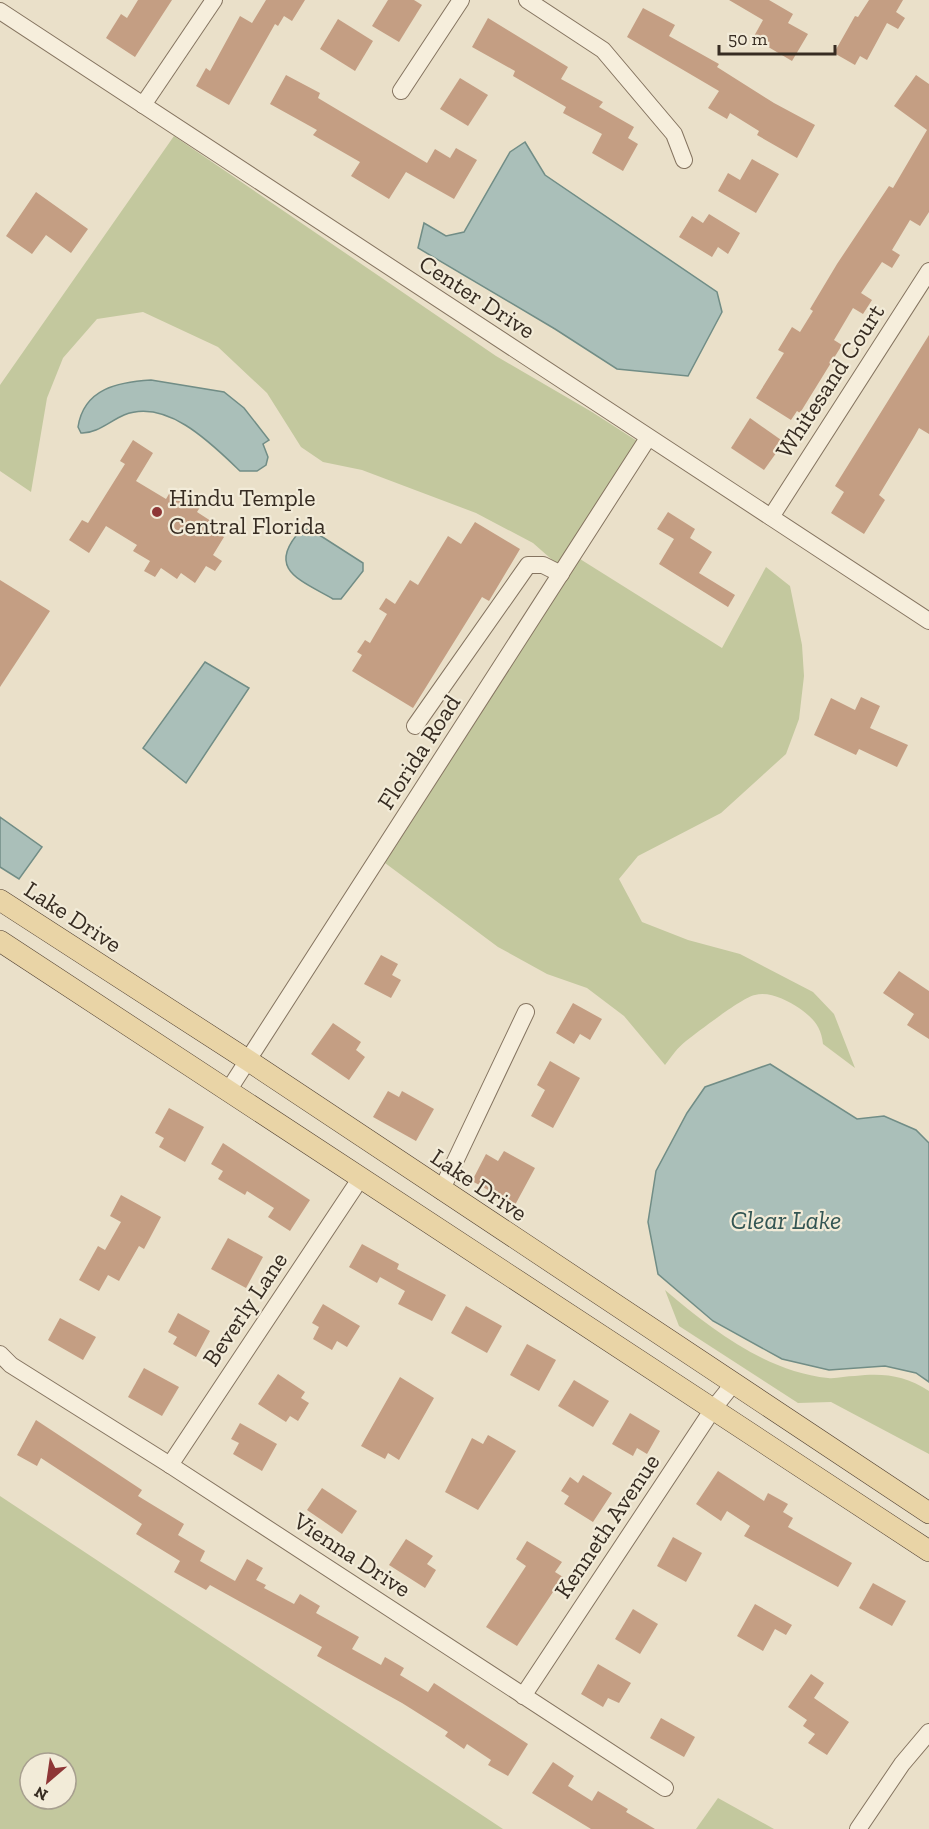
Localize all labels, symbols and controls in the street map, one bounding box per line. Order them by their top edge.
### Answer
scale bar [719,18,834,56]
text: 50 m [728,28,768,50]
street label: Center Drive [414,248,541,345]
street label: Whitesand Court [769,298,890,463]
place label: Hindu Temple Central Florida [169,483,326,540]
marker: Hindu Temple Central Florida [150,505,164,519]
street label: Florida Road [371,689,466,814]
street label: Lake Drive [19,874,127,959]
street label: Lake Drive [426,1142,533,1227]
water label: Clear Lake [731,1204,841,1236]
street label: Beverly Lane [196,1246,293,1371]
street label: Kenneth Avenue [548,1448,666,1603]
street label: Vienna Drive [287,1505,416,1603]
north arrow [18,1751,78,1811]
text: N [31,1782,51,1805]

